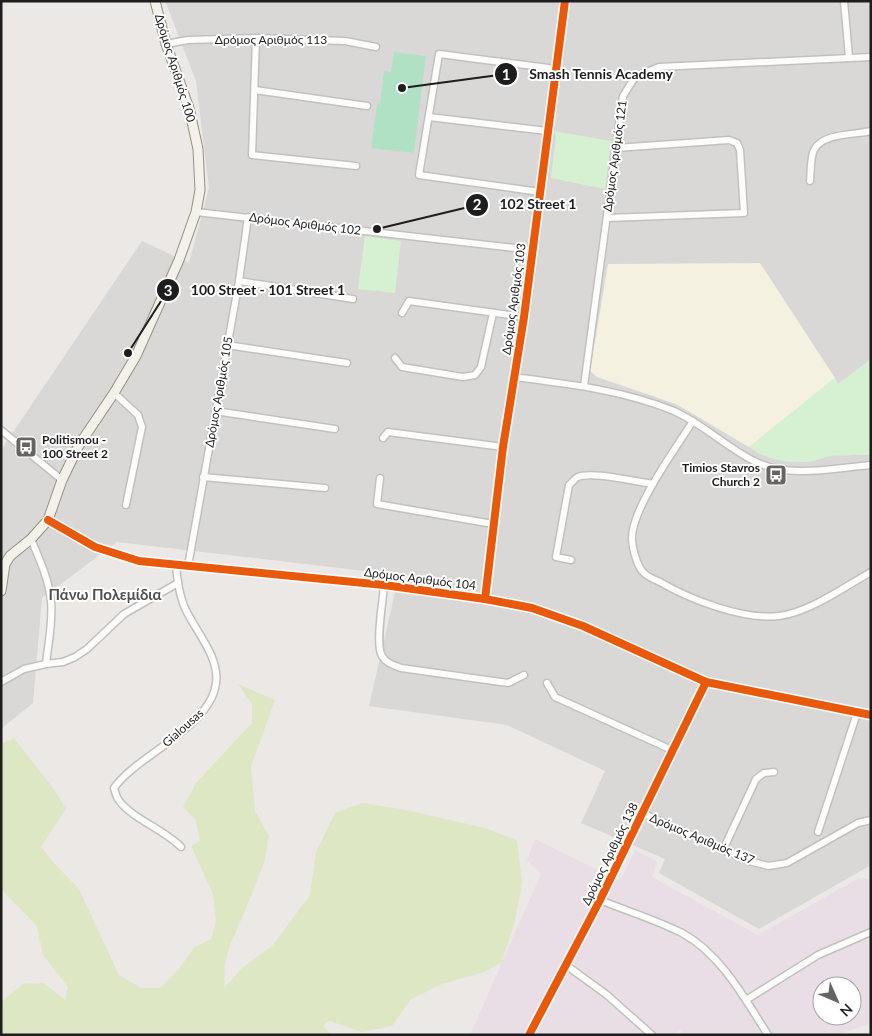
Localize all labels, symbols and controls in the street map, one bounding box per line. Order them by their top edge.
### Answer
street label: Δρόμος Αριθμός 100 [152,12,199,124]
street label: Δρόμος Αριθμός 113 [215,32,327,47]
callout: Smash Tennis Academy [493,60,683,89]
text: 1 [502,65,510,83]
text: Smash Tennis Academy [529,65,673,82]
street label: Δρόμος Αριθμός 121 [599,99,630,213]
callout: 102 Street 1 [465,190,587,219]
text: 2 [473,195,482,213]
text: 102 Street 1 [500,195,576,212]
street label: Δρόμος Αριθμός 102 [248,209,362,238]
street label: Δρόμος Αριθμός 103 [498,242,529,356]
callout: 100 Street - 101 Street 1 [156,276,355,305]
text: 3 [164,281,172,299]
text: 100 Street - 101 Street 1 [191,281,345,298]
street label: Δρόμος Αριθμός 105 [201,335,236,449]
place label: Politismou - 100 Street 2 [42,432,108,461]
bus stop icon: Politismou - 100 Street 2 [14,435,38,459]
place label: Timios Stavros Church 2 [682,460,760,489]
bus stop icon: Timios Stavros Church 2 [764,463,788,487]
street label: Δρόμος Αριθμός 104 [363,564,477,593]
district label: Πάνω Πολεμίδια [48,585,162,603]
street label: Gialousas [159,705,206,750]
street label: Δρόμος Αριθμός 138 [578,800,641,908]
street label: Δρόμος Αριθμός 137 [648,810,757,867]
north arrow [812,976,862,1026]
text: N [837,1001,856,1020]

